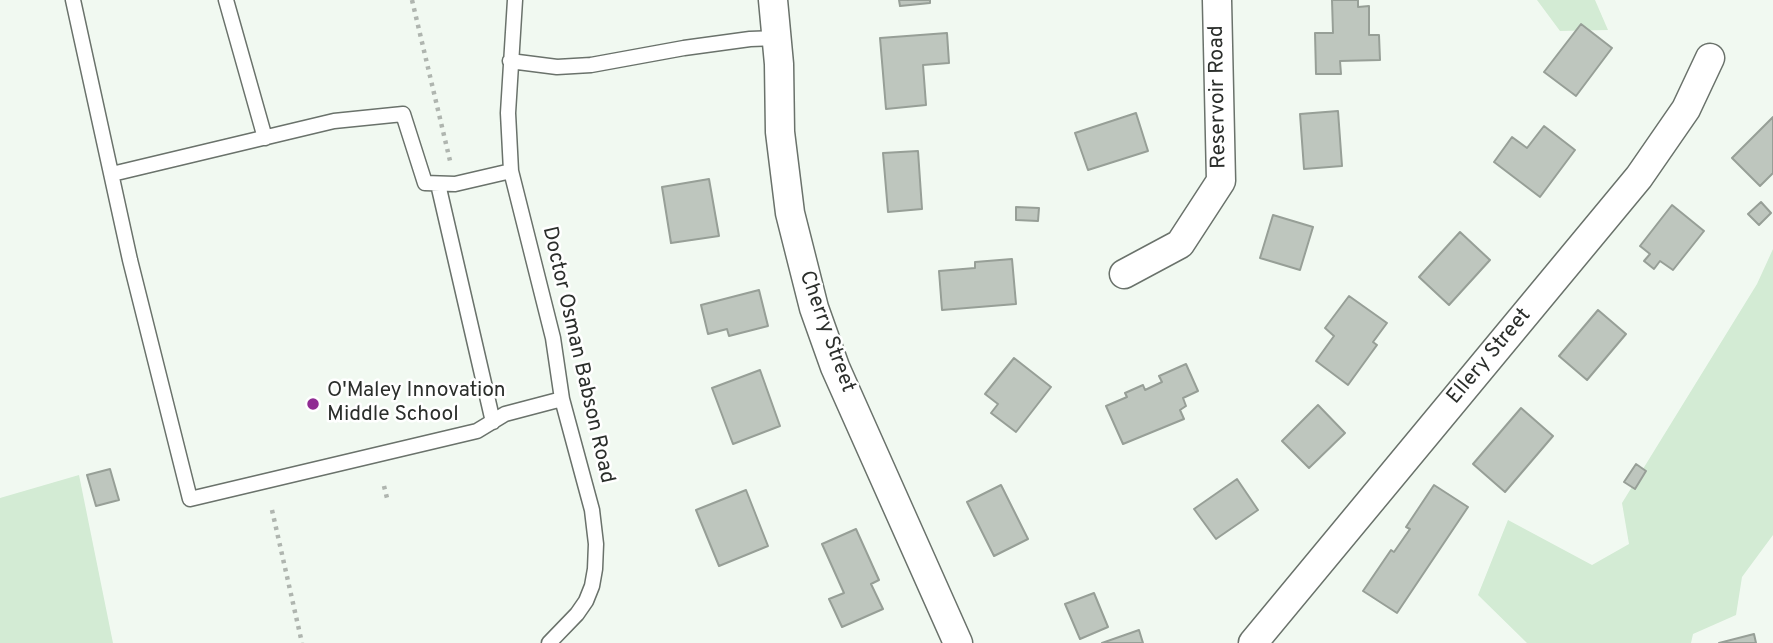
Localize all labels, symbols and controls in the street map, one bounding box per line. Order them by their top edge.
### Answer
street label: Reservoir Road [1205,25,1233,169]
street label: Doctor Osman Babson Road [535,224,619,486]
street label: Cherry Street [792,268,860,396]
street label: Ellery Street [1443,304,1537,410]
place label: O'Maley Innovation Middle School [327,379,506,429]
marker: O'Maley Innovation Middle School [305,396,321,412]

